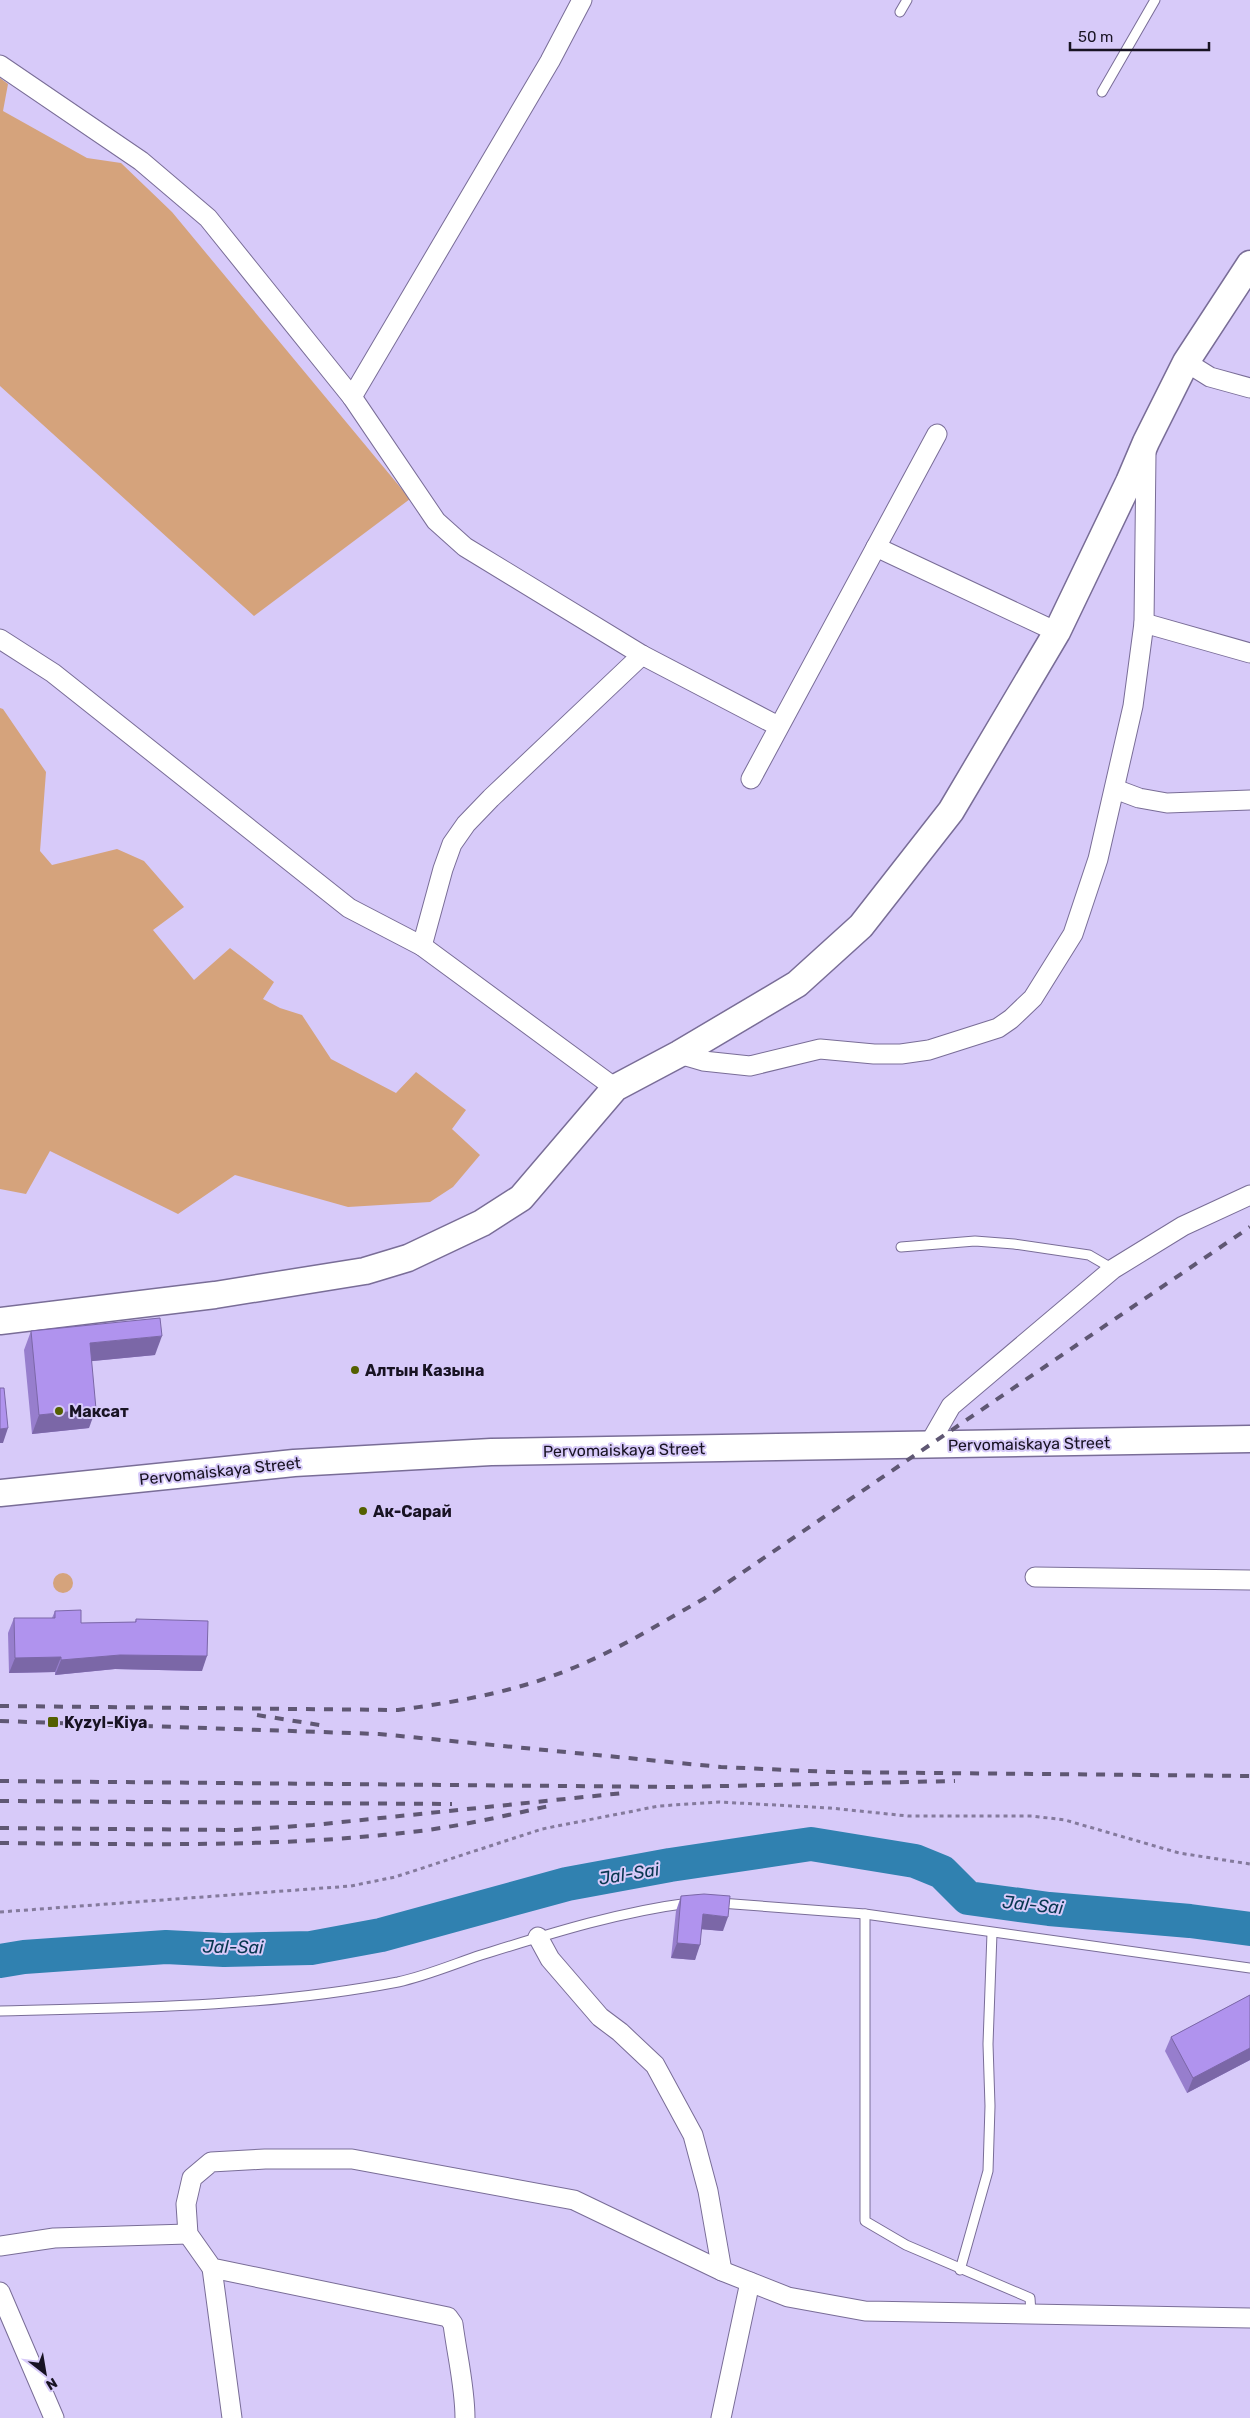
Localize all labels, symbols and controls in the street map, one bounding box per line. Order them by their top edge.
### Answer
scale bar [1070,20,1209,52]
text: 50 m [1078,28,1113,46]
place label: Алтын Казына [365,1361,484,1380]
marker: Алтын Казына [349,1364,361,1376]
place label: Максат [69,1402,129,1421]
marker: Максат [53,1405,65,1417]
street label: Pervomaiskaya Street [948,1433,1110,1455]
street label: Pervomaiskaya Street [543,1439,705,1461]
street label: Pervomaiskaya Street [138,1453,302,1489]
place label: Ак-Сарай [373,1502,452,1521]
marker: Ак-Сарай [357,1505,369,1517]
place label: Kyzyl-Kiya [64,1713,148,1732]
marker: Kyzyl-Kiya [46,1715,60,1729]
water label: Jal-Sai [597,1858,661,1890]
water label: Jal-Sai [1002,1891,1065,1919]
water label: Jal-Sai [202,1935,264,1959]
north arrow [20,2348,70,2398]
text: N [43,2374,60,2394]

